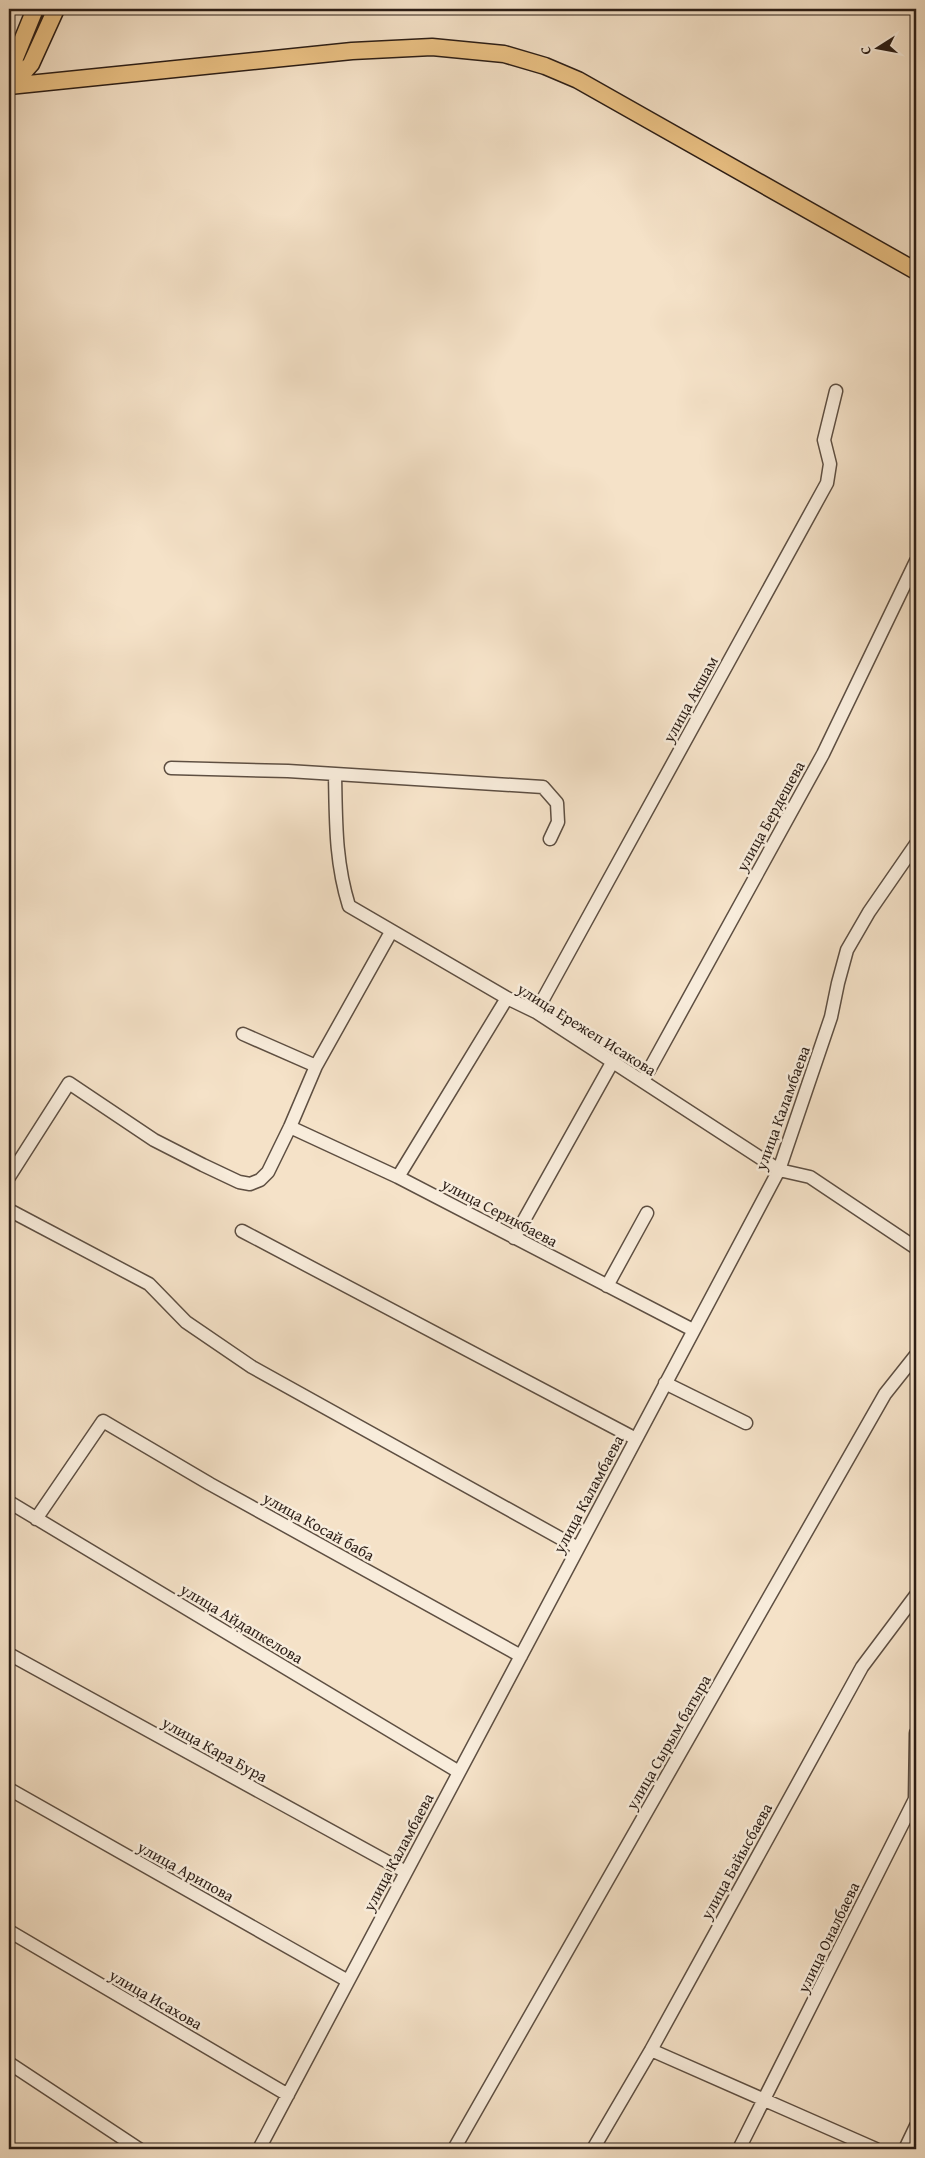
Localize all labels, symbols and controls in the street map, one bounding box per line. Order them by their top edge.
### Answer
north arrow [852,22,902,72]
text: С [855,45,876,56]
street label: улица Акшам [656,651,724,748]
street label: улица Бердешева [729,756,811,877]
street label: улица Ережеп Исакова [512,976,662,1082]
street label: улица Каламбаева [748,1042,816,1174]
street label: улица Серикбаева [437,1171,563,1253]
street label: улица Каламбаева [546,1430,629,1558]
street label: улица Косай баба [258,1485,379,1567]
street label: улица Айдапкелова [175,1576,308,1669]
street label: улица Сырым батыра [619,1670,717,1815]
street label: улица Кара Бура [157,1710,272,1788]
street label: улица Каламбаева [356,1788,439,1916]
street label: улица Байысбаева [694,1798,778,1925]
street label: улица Арипова [132,1834,239,1908]
street label: улица Оналбаева [790,1877,865,1997]
street label: улица Исахова [104,1962,207,2036]

